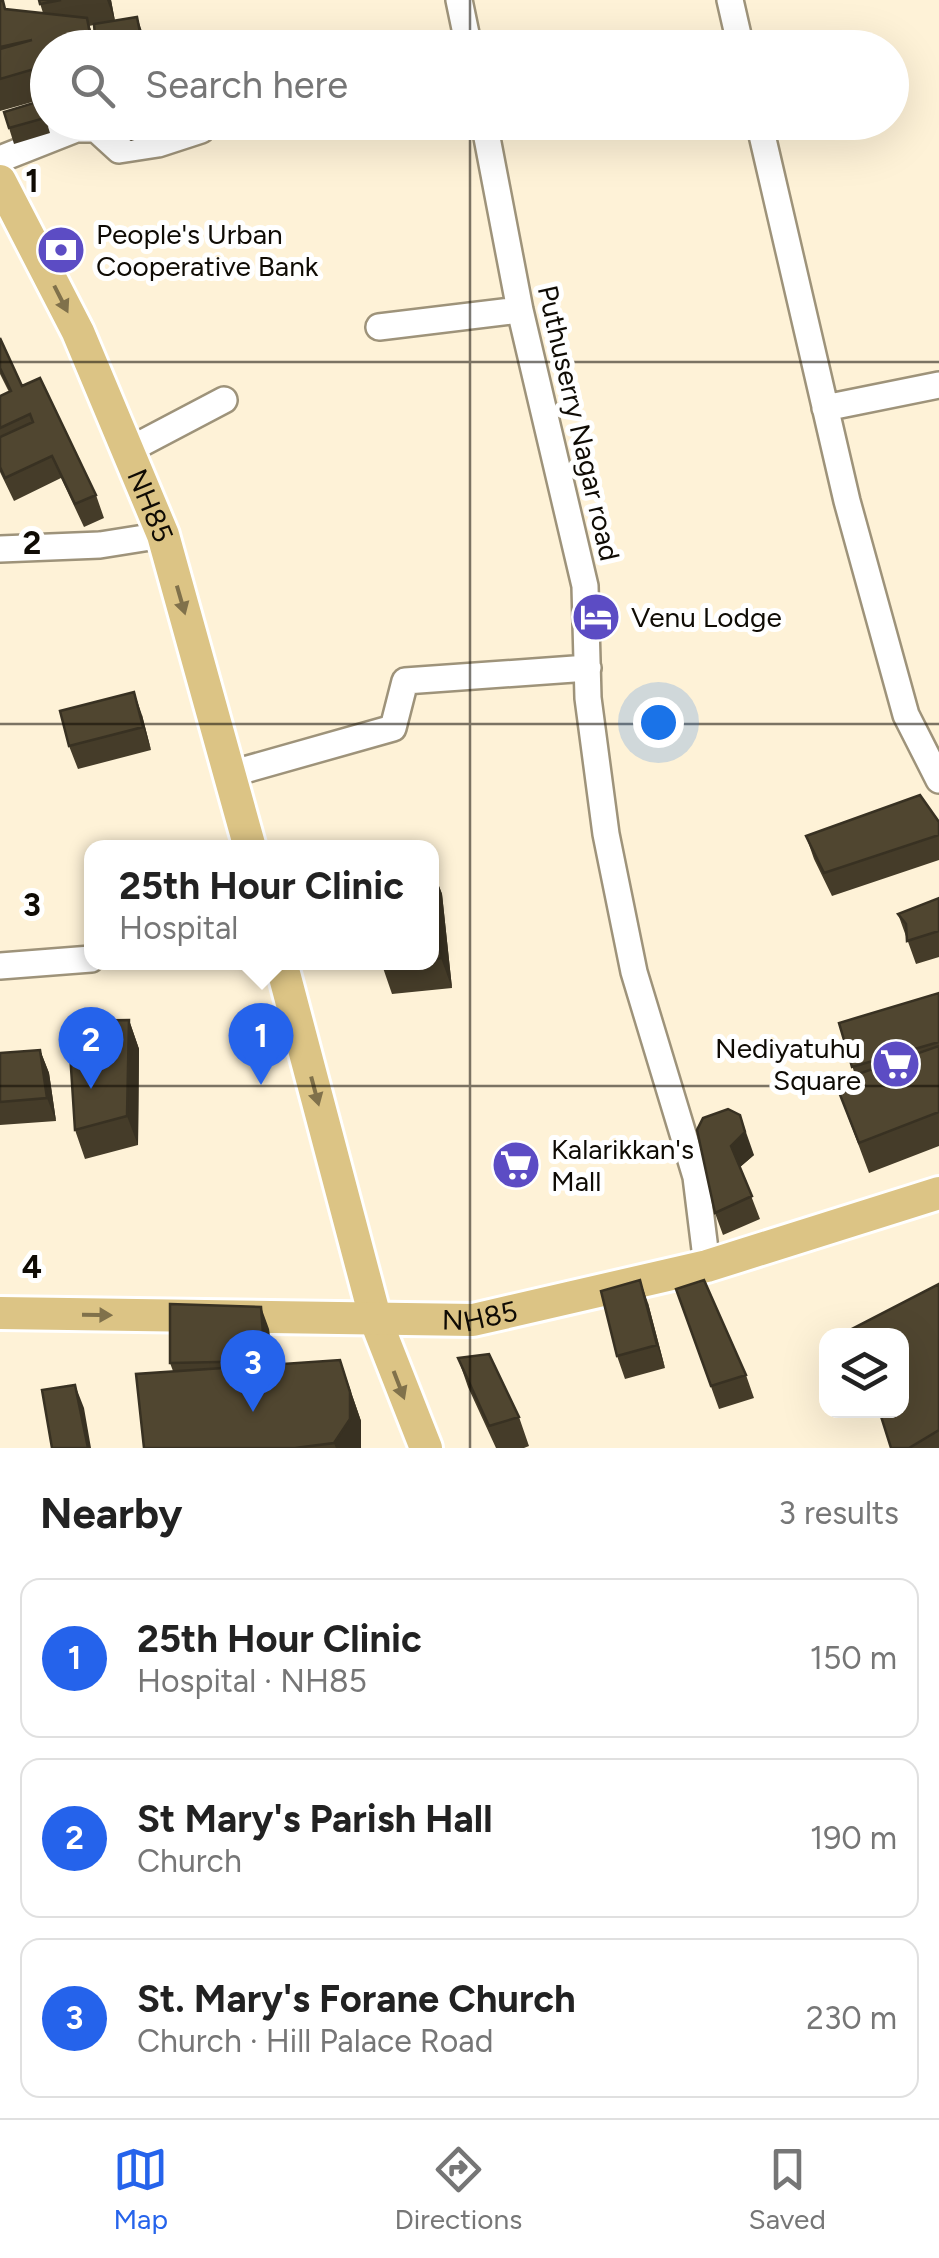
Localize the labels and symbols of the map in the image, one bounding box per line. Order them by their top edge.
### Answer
text: 1 [25,162,39,200]
place label: People's Urban Cooperative Bank [96,217,319,283]
bank icon: People's Urban Cooperative Bank [35,224,87,276]
street label: Puthuserry Nagar road [531,282,627,564]
one-way arrow [52,284,69,313]
street label: NH85 [120,464,181,547]
text: 2 [23,524,41,562]
one-way arrow [174,585,190,616]
hotel icon: Venu Lodge [570,591,622,643]
place label: Venu Lodge [631,600,782,634]
your location [633,697,684,748]
text: 3 [23,886,41,924]
pin: 1 [228,1002,294,1085]
pin: 2 [58,1006,124,1089]
place label: Nediyatuhu Square [715,1031,861,1097]
supermarket icon: Nediyatuhu Square [870,1038,922,1090]
one-way arrow [307,1075,323,1106]
place label: Kalarikkan's Mall [551,1132,694,1198]
supermarket icon: Kalarikkan's Mall [490,1139,542,1191]
text: 4 [22,1248,42,1286]
street label: NH85 [442,1293,521,1339]
one-way arrow [82,1307,114,1323]
pin: 3 [220,1330,286,1412]
one-way arrow [391,1371,407,1401]

